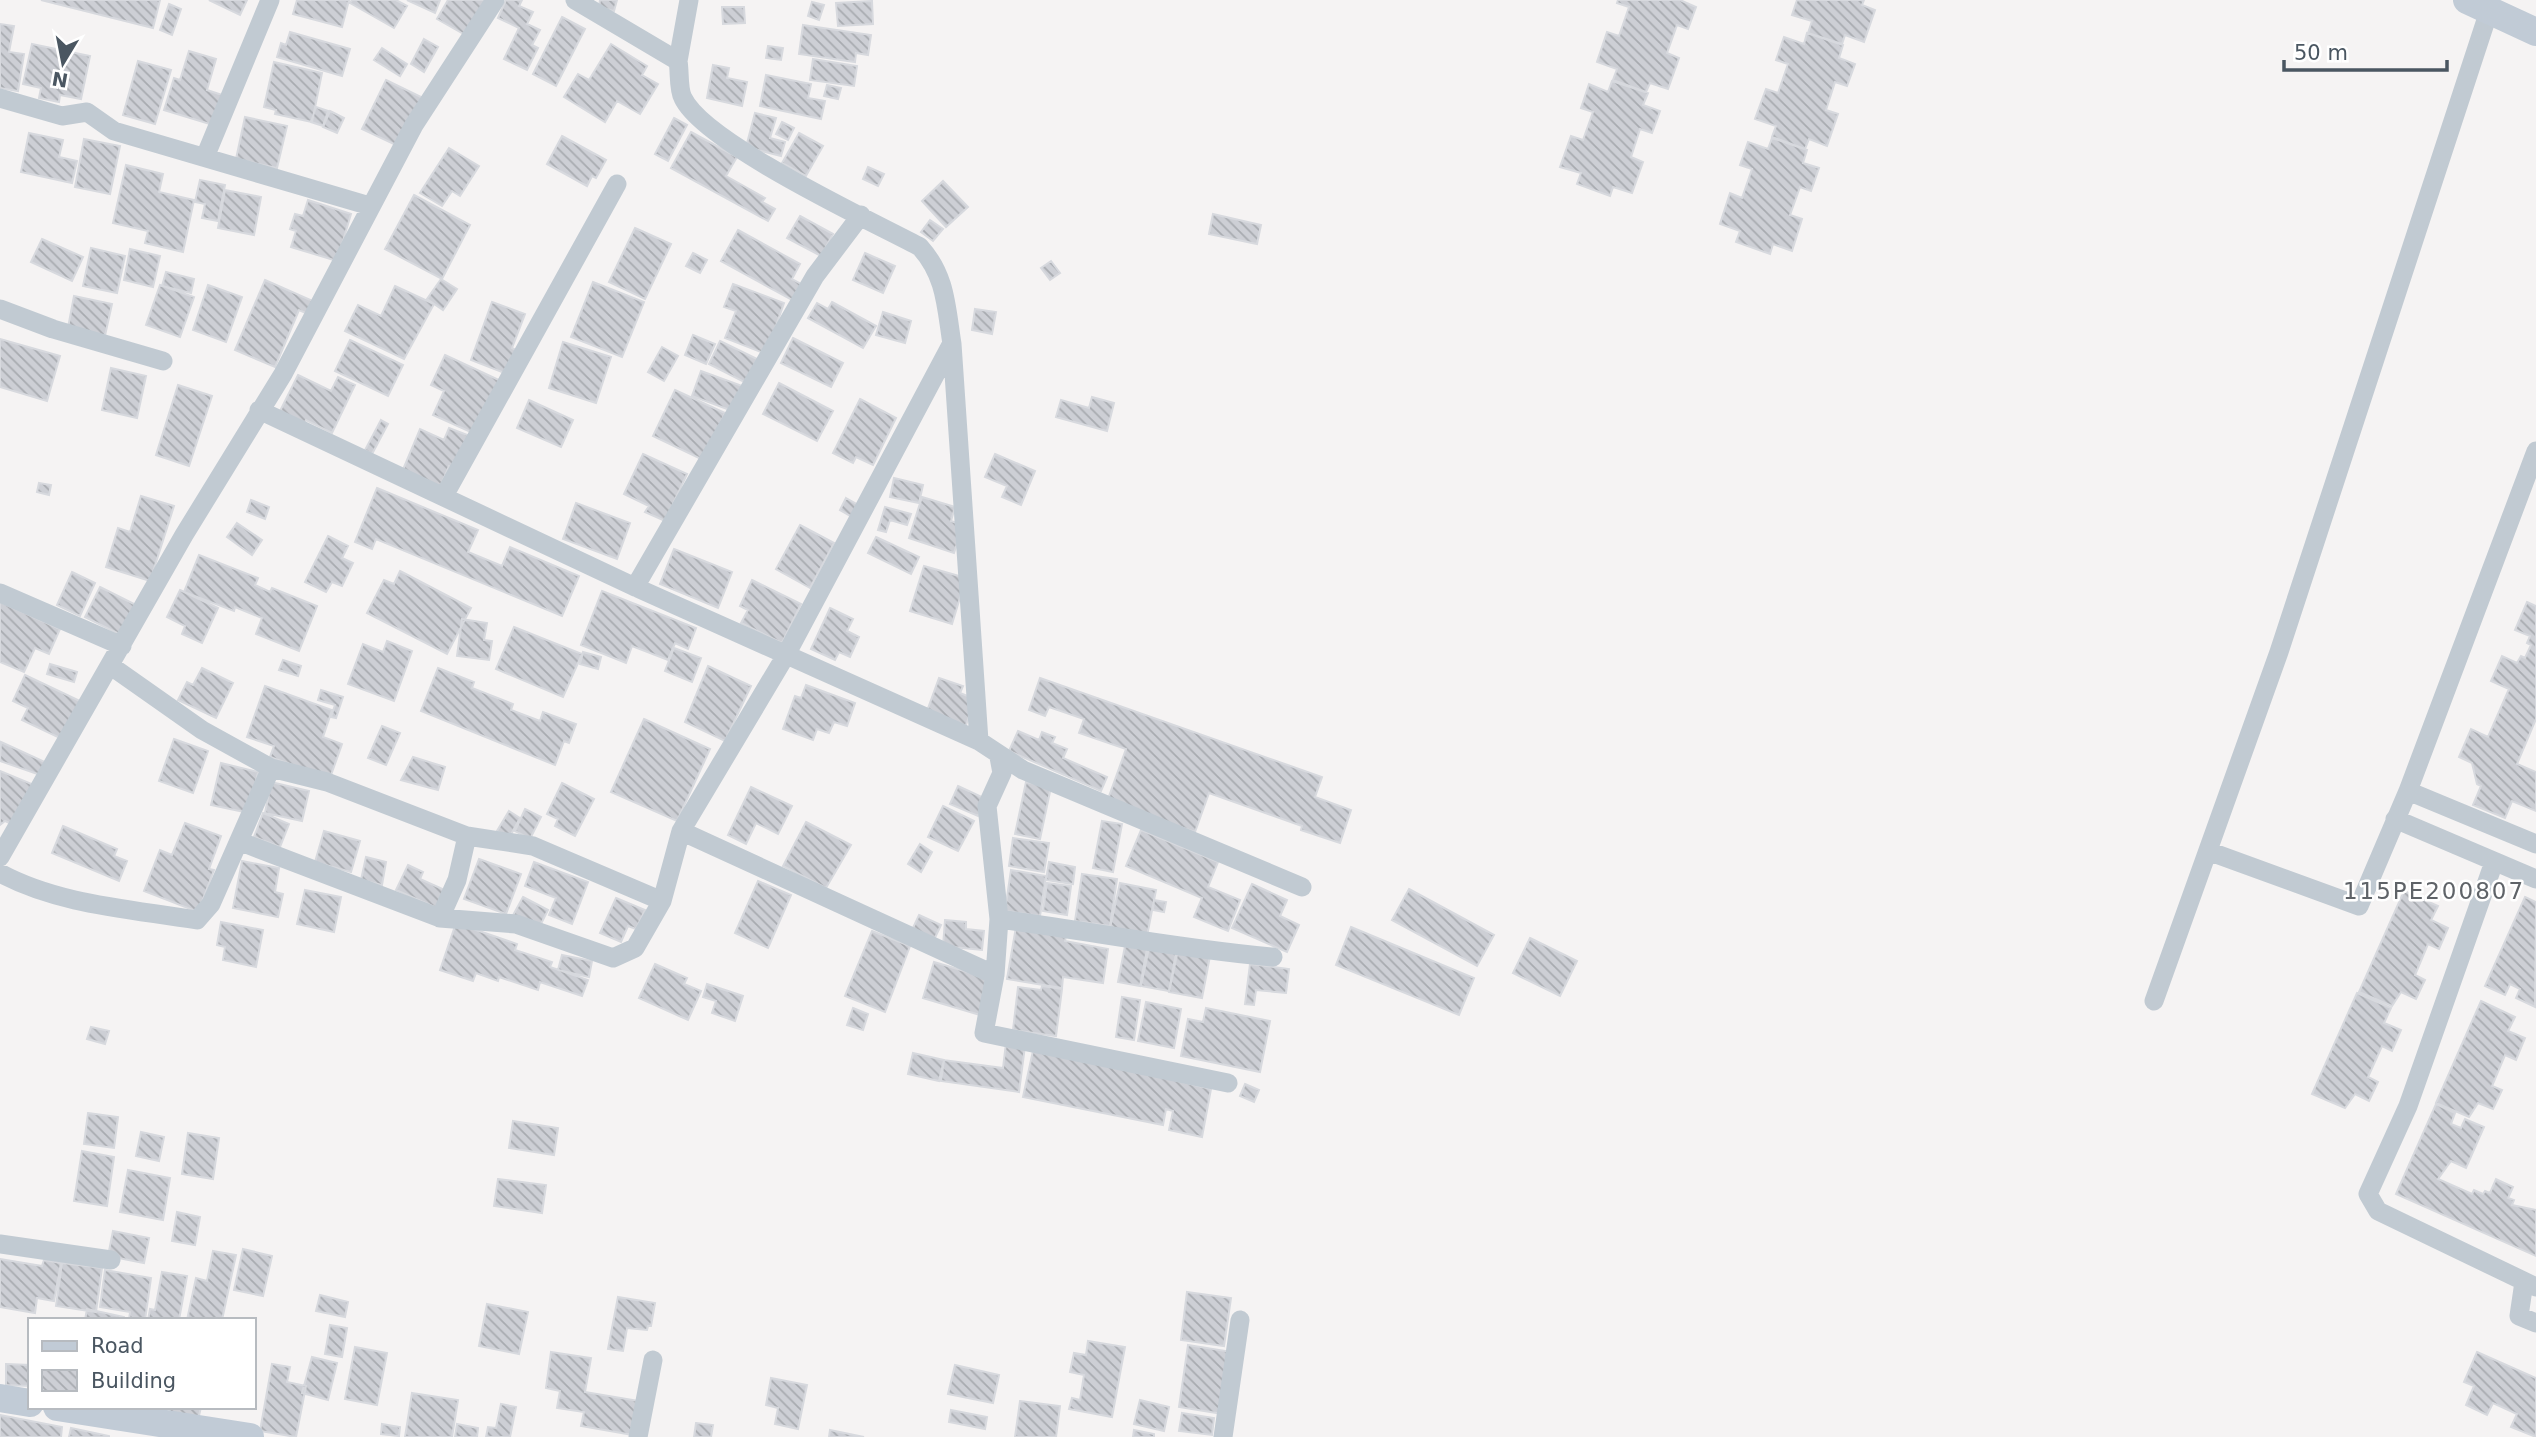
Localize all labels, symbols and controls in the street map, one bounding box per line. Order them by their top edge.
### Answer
north arrow [28,28,98,98]
scale bar [2284,28,2447,72]
text: 50 m [2294,41,2348,65]
text: N [50,68,70,92]
district label: 115PE200807 [2343,878,2525,904]
legend [28,1318,256,1409]
text: Road [91,1334,144,1358]
text: Building [91,1369,176,1393]

